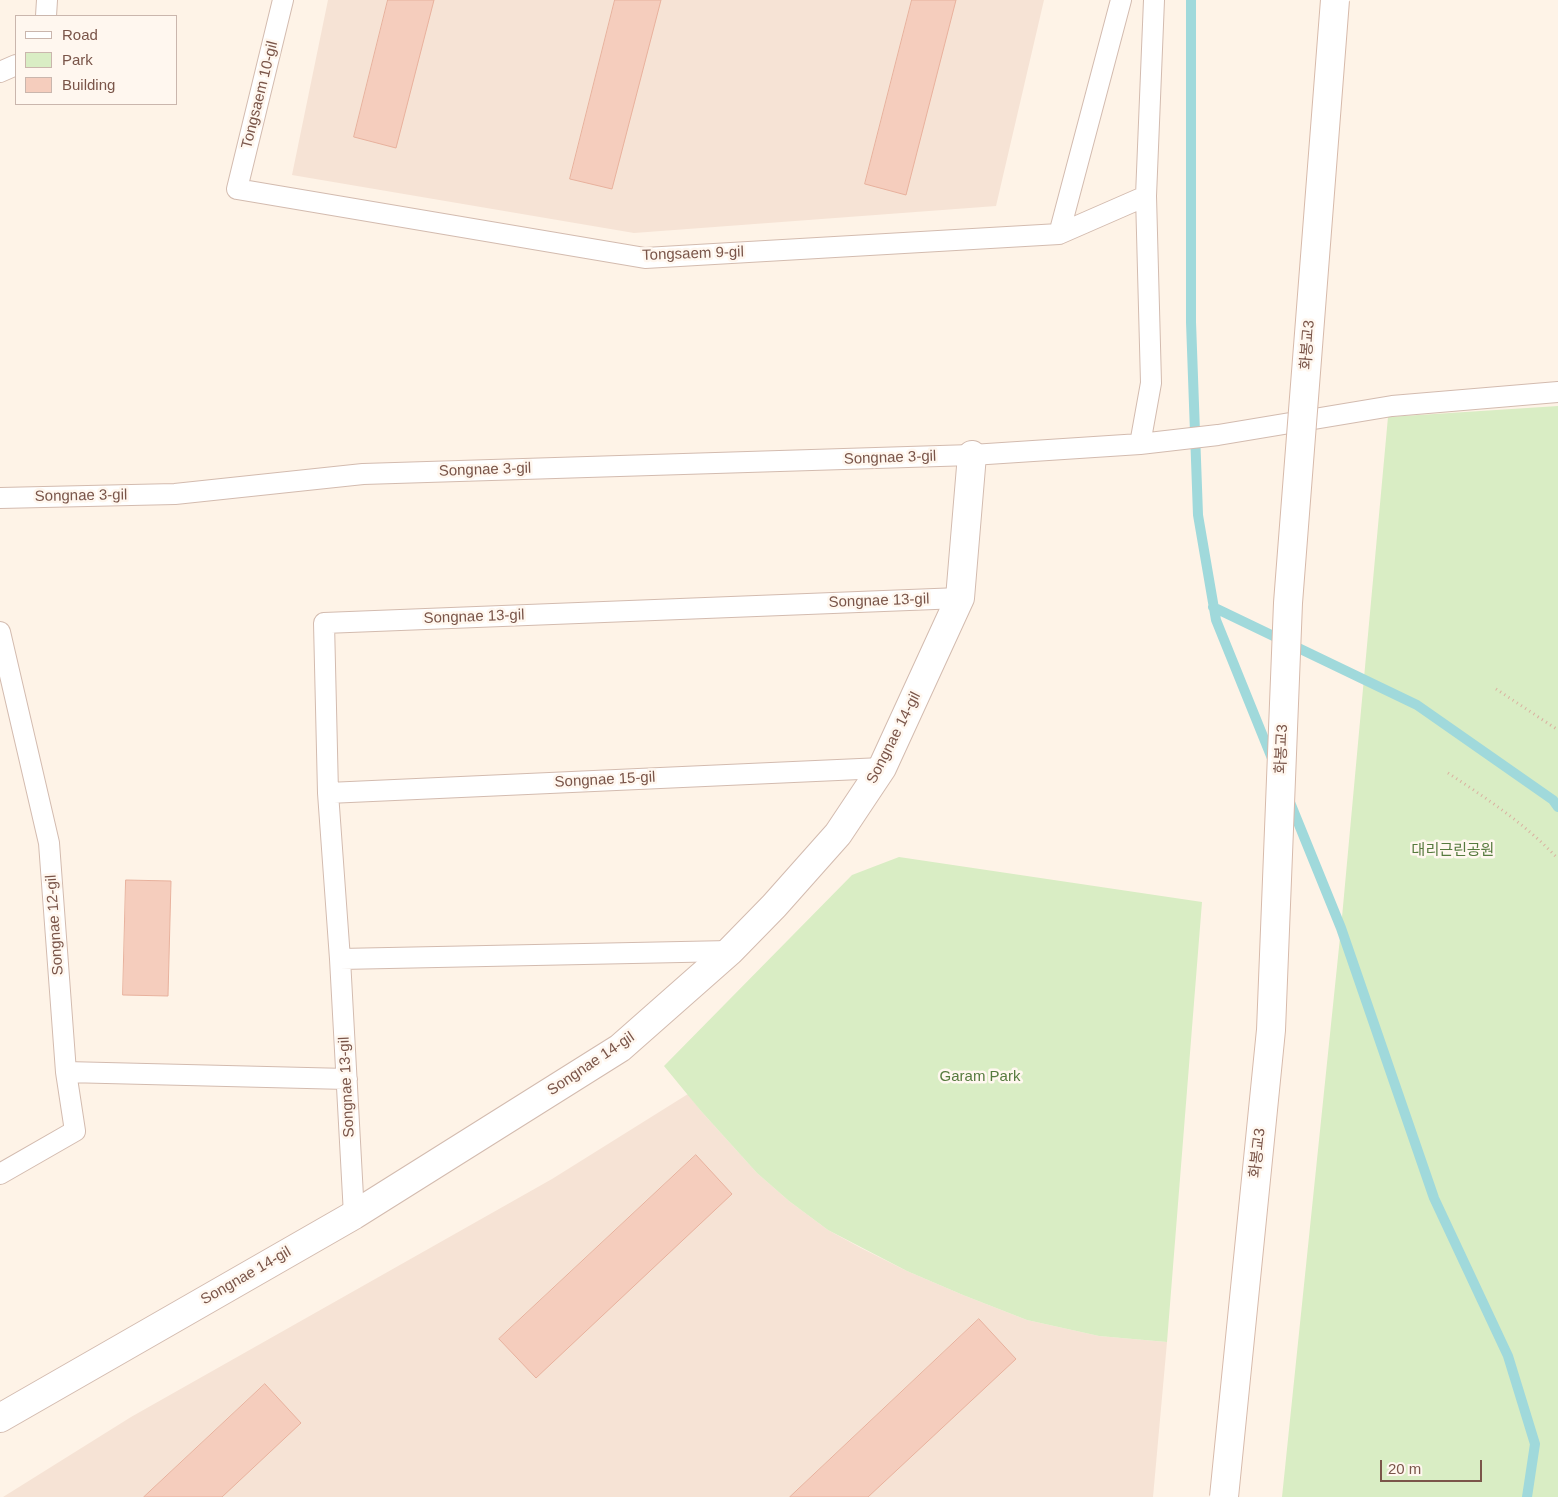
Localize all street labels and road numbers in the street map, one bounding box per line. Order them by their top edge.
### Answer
street label: Tongsaem 10-gil [238,39,282,151]
street label: Tongsaem 9-gil [642,243,744,265]
street label: 화봉교3 [1297,320,1319,370]
street label: Songnae 3-gil [843,447,937,469]
street label: Songnae 3-gil [438,459,532,481]
street label: Songnae 3-gil [35,486,127,506]
street label: Songnae 13-gil [828,590,930,612]
street label: Songnae 13-gil [423,606,525,628]
street label: Songnae 14-gil [863,689,925,787]
street label: 화봉교3 [1272,724,1292,774]
street label: Songnae 15-gil [554,768,656,792]
street label: Songnae 12-gil [43,874,67,976]
street label: Songnae 14-gil [544,1028,638,1100]
street label: Songnae 13-gil [335,1036,359,1138]
street label: 화봉교3 [1246,1127,1270,1179]
street label: Songnae 14-gil [198,1243,294,1309]

